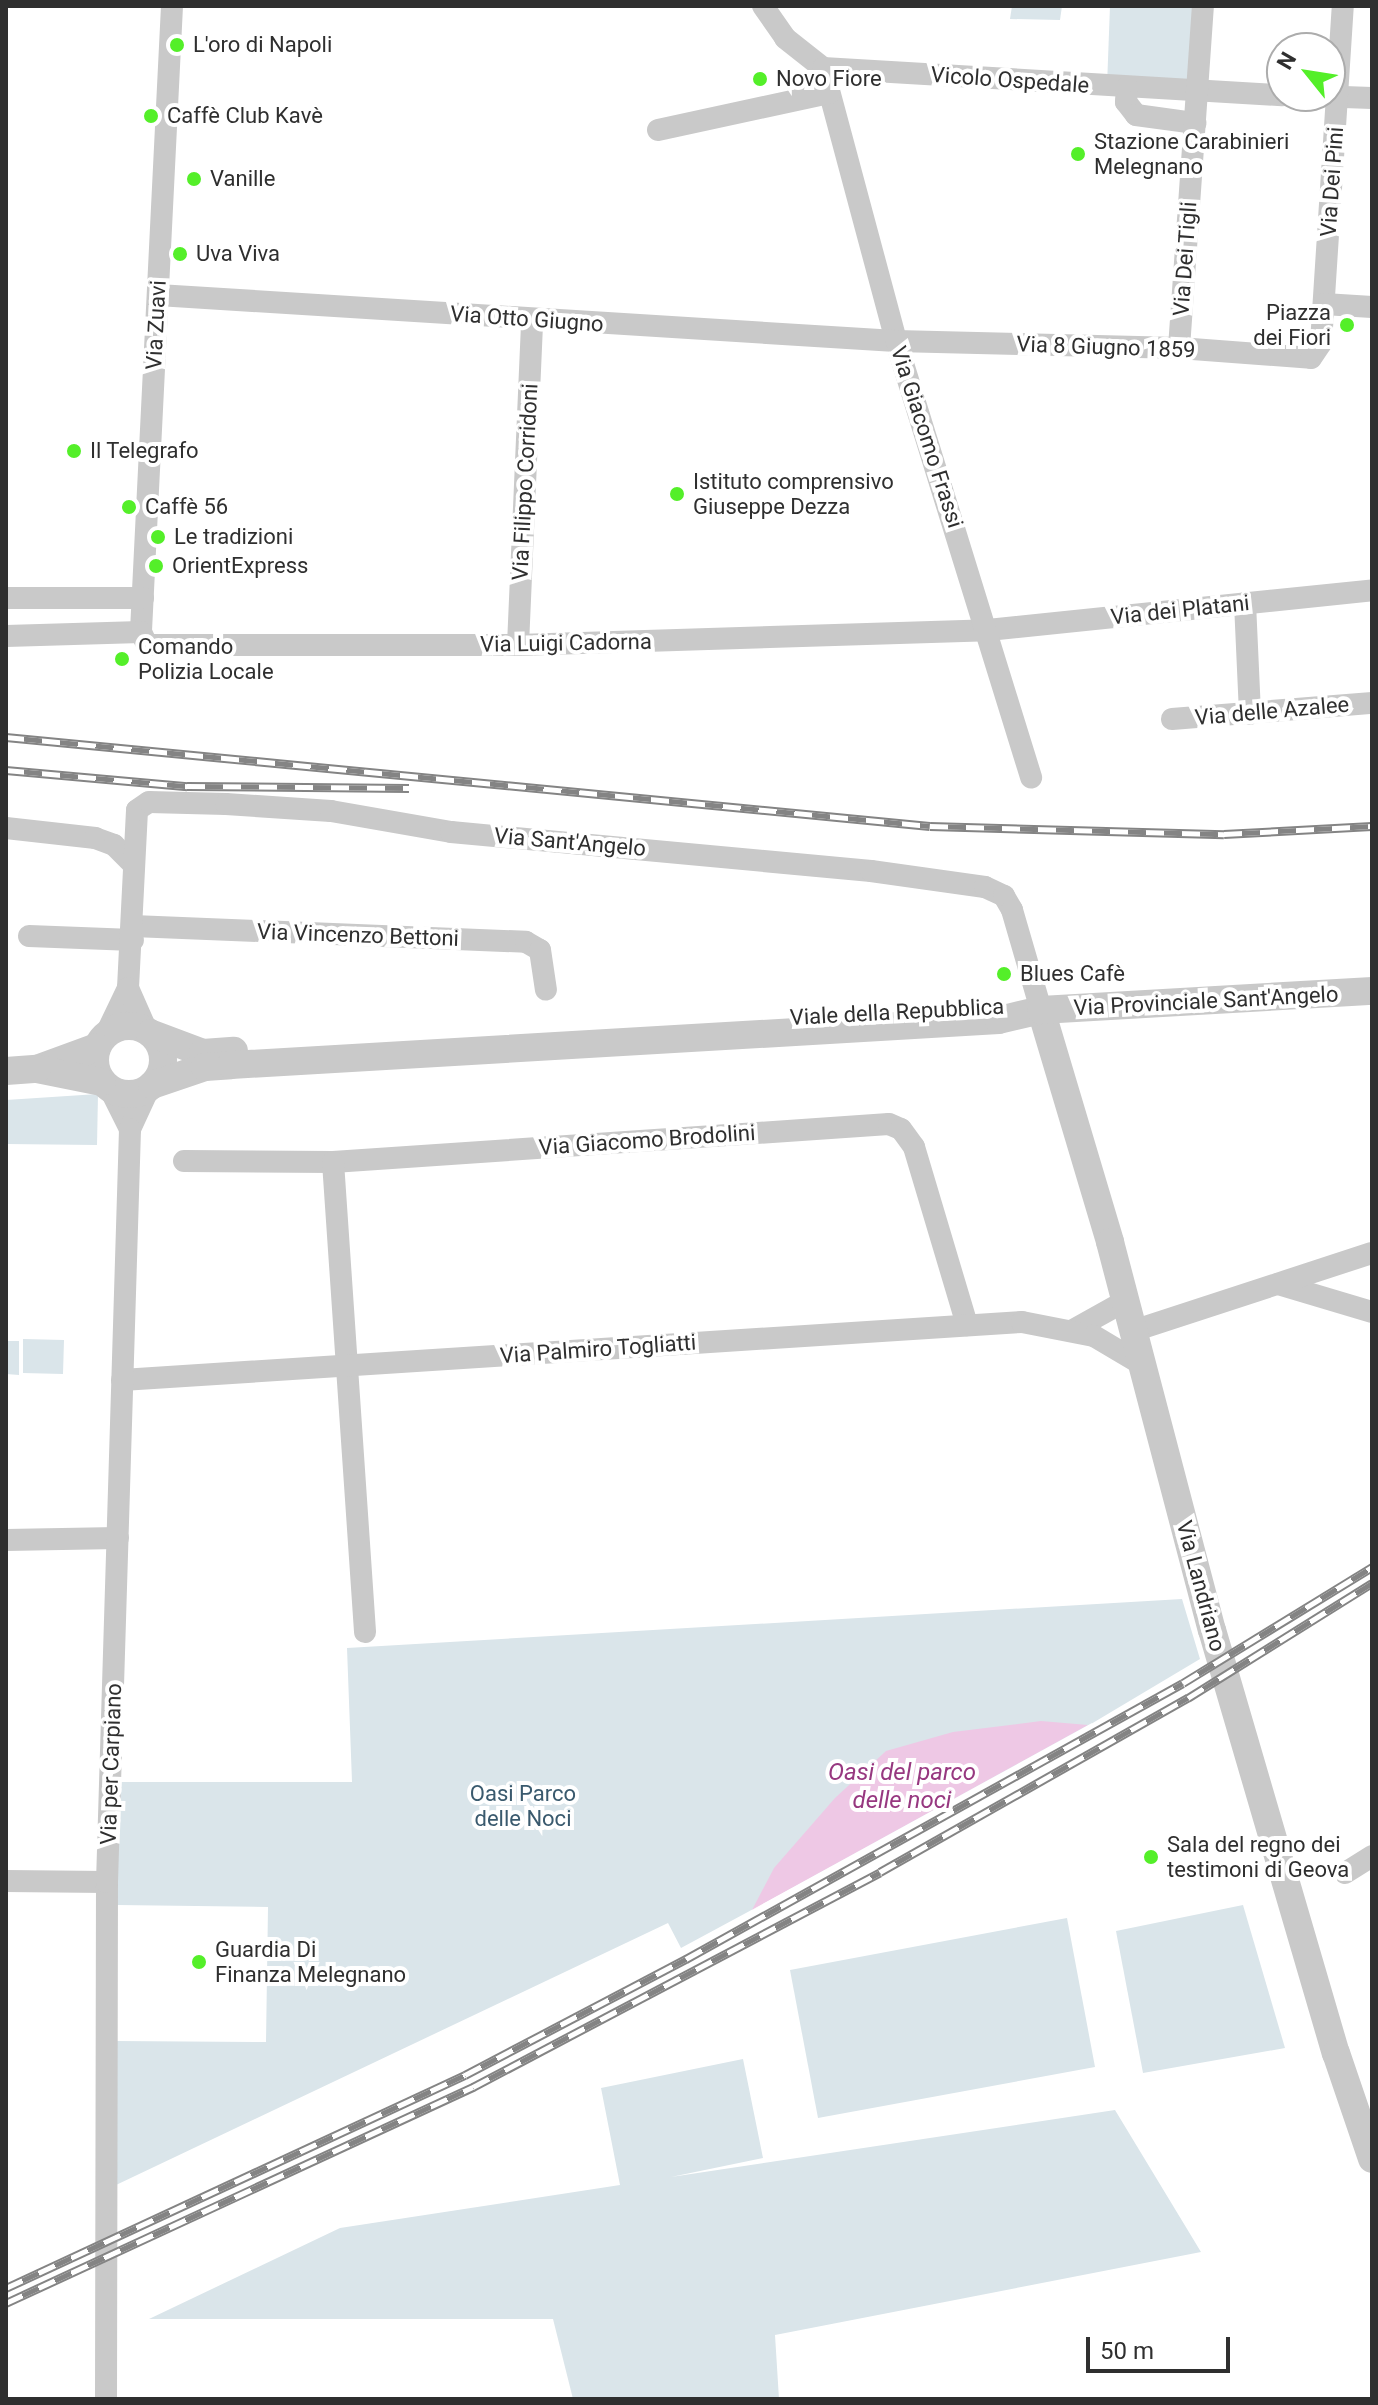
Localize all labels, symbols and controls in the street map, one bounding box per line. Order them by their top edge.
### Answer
place label: L'oro di Napoli [193,32,332,58]
north arrow [1266,32,1346,112]
marker: L'oro di Napoli [168,36,186,54]
text: N [1272,48,1301,74]
street label: Vicolo Ospedale [930,61,1090,99]
place label: Novo Fiore [776,66,882,92]
marker: Novo Fiore [751,70,769,88]
place label: Caffè Club Kavè [167,103,323,129]
marker: Caffè Club Kavè [142,107,160,125]
street label: Via Dei Pini [1315,126,1349,238]
place label: Stazione Carabinieri Melegnano [1094,128,1289,180]
marker: Stazione Carabinieri Melegnano [1069,145,1087,163]
place label: Vanille [210,166,275,192]
marker: Vanille [185,170,203,188]
street label: Via Dei Tigli [1168,201,1202,317]
place label: Uva Viva [196,241,280,267]
marker: Uva Viva [171,245,189,263]
street label: Via Zuavi [140,280,172,370]
place label: Piazza dei Fiori [1253,299,1331,350]
street label: Via Otto Giugno [449,300,605,338]
marker: Piazza dei Fiori [1338,316,1356,334]
street label: Via 8 Giugno 1859 [1016,331,1196,363]
street label: Via Giacomo Frassi [885,343,969,531]
street label: Via Filippo Corridoni [507,383,543,581]
place label: Il Telegrafo [90,438,199,464]
marker: Il Telegrafo [65,442,83,460]
place label: Istituto comprensivo Giuseppe Dezza [693,468,894,520]
marker: Istituto comprensivo Giuseppe Dezza [668,485,686,503]
place label: Caffè 56 [145,494,228,520]
marker: Caffè 56 [120,498,138,516]
place label: Le tradizioni [174,524,293,550]
marker: Le tradizioni [149,528,167,546]
place label: OrientExpress [172,553,308,579]
marker: OrientExpress [147,557,165,575]
street label: Via dei Platani [1109,590,1251,630]
street label: Via Luigi Cadorna [480,628,652,658]
place label: Comando Polizia Locale [138,633,274,684]
marker: Comando Polizia Locale [113,650,131,668]
street label: Via delle Azalee [1194,691,1350,731]
street label: Via Sant'Angelo [493,822,647,862]
street label: Via Vincenzo Bettoni [257,918,459,952]
place label: Blues Cafè [1020,961,1125,987]
marker: Blues Cafè [995,965,1013,983]
street label: Via Provinciale Sant'Angelo [1073,981,1339,1021]
street label: Viale della Repubblica [789,993,1005,1031]
street label: Via Giacomo Brodolini [538,1119,756,1161]
street label: Via Palmiro Togliatti [499,1329,697,1369]
street label: Via Landriano [1171,1518,1231,1654]
street label: Via per Carpiano [95,1683,127,1845]
water label: Oasi del parco delle noci [828,1759,976,1815]
park label: Oasi Parco delle Noci [470,1780,576,1832]
place label: Sala del regno dei testimoni di Geova [1167,1831,1349,1882]
marker: Sala del regno dei testimoni di Geova [1142,1848,1160,1866]
place label: Guardia Di Finanza Melegnano [215,1936,406,1988]
marker: Guardia Di Finanza Melegnano [190,1953,208,1971]
scale bar [1090,2321,1234,2371]
text: 50 m [1100,2337,1154,2365]

